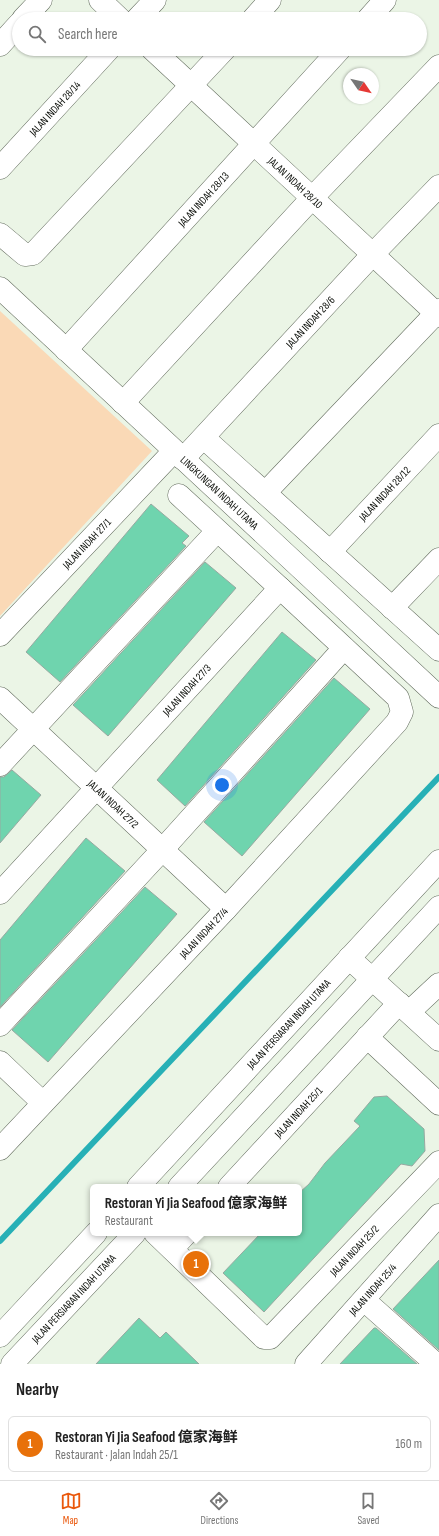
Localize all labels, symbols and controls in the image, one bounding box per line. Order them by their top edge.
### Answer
search box [12,12,427,56]
icon: search [26,23,48,45]
text: Search here [58,25,118,44]
north arrow [343,68,379,104]
street label: JALAN INDAH 28/14 [26,78,83,139]
street label: JALAN INDAH 28/10 [265,153,326,211]
street label: JALAN INDAH 28/13 [174,169,232,230]
street label: JALAN INDAH 28/6 [282,293,337,351]
street label: LINGKUNGAN INDAH UTAMA [178,453,261,532]
street label: JALAN INDAH 28/12 [355,463,413,524]
street label: JALAN INDAH 27/1 [59,515,114,572]
street label: JALAN INDAH 27/3 [159,661,214,719]
your location [212,775,232,795]
street label: JALAN INDAH 27/2 [84,776,142,831]
street label: JALAN INDAH 27/4 [176,904,231,962]
street label: JALAN PERSIARAN INDAH UTAMA [243,976,333,1072]
street label: JALAN INDAH 25/1 [271,1084,325,1141]
popup [90,1184,302,1236]
text: Restoran Yi Jia Seafood 億家海鲜 [105,1194,287,1213]
text: Restaurant [105,1213,153,1229]
street label: JALAN INDAH 25/2 [326,1222,382,1279]
pin: 1 [183,1249,209,1279]
street label: JALAN PERSIARAN INDAH UTAMA [28,1251,119,1346]
street label: JALAN INDAH 25/4 [345,1261,399,1319]
text: Nearby [16,1380,59,1400]
text: Restoran Yi Jia Seafood 億家海鲜 [55,1428,238,1447]
text: 1 [27,1436,33,1452]
text: 160 m [396,1436,422,1452]
text: Restaurant · Jalan Indah 25/1 [55,1447,178,1463]
tab: Map [60,1490,82,1527]
tab: Directions [201,1490,238,1527]
tab: Saved [357,1490,379,1527]

